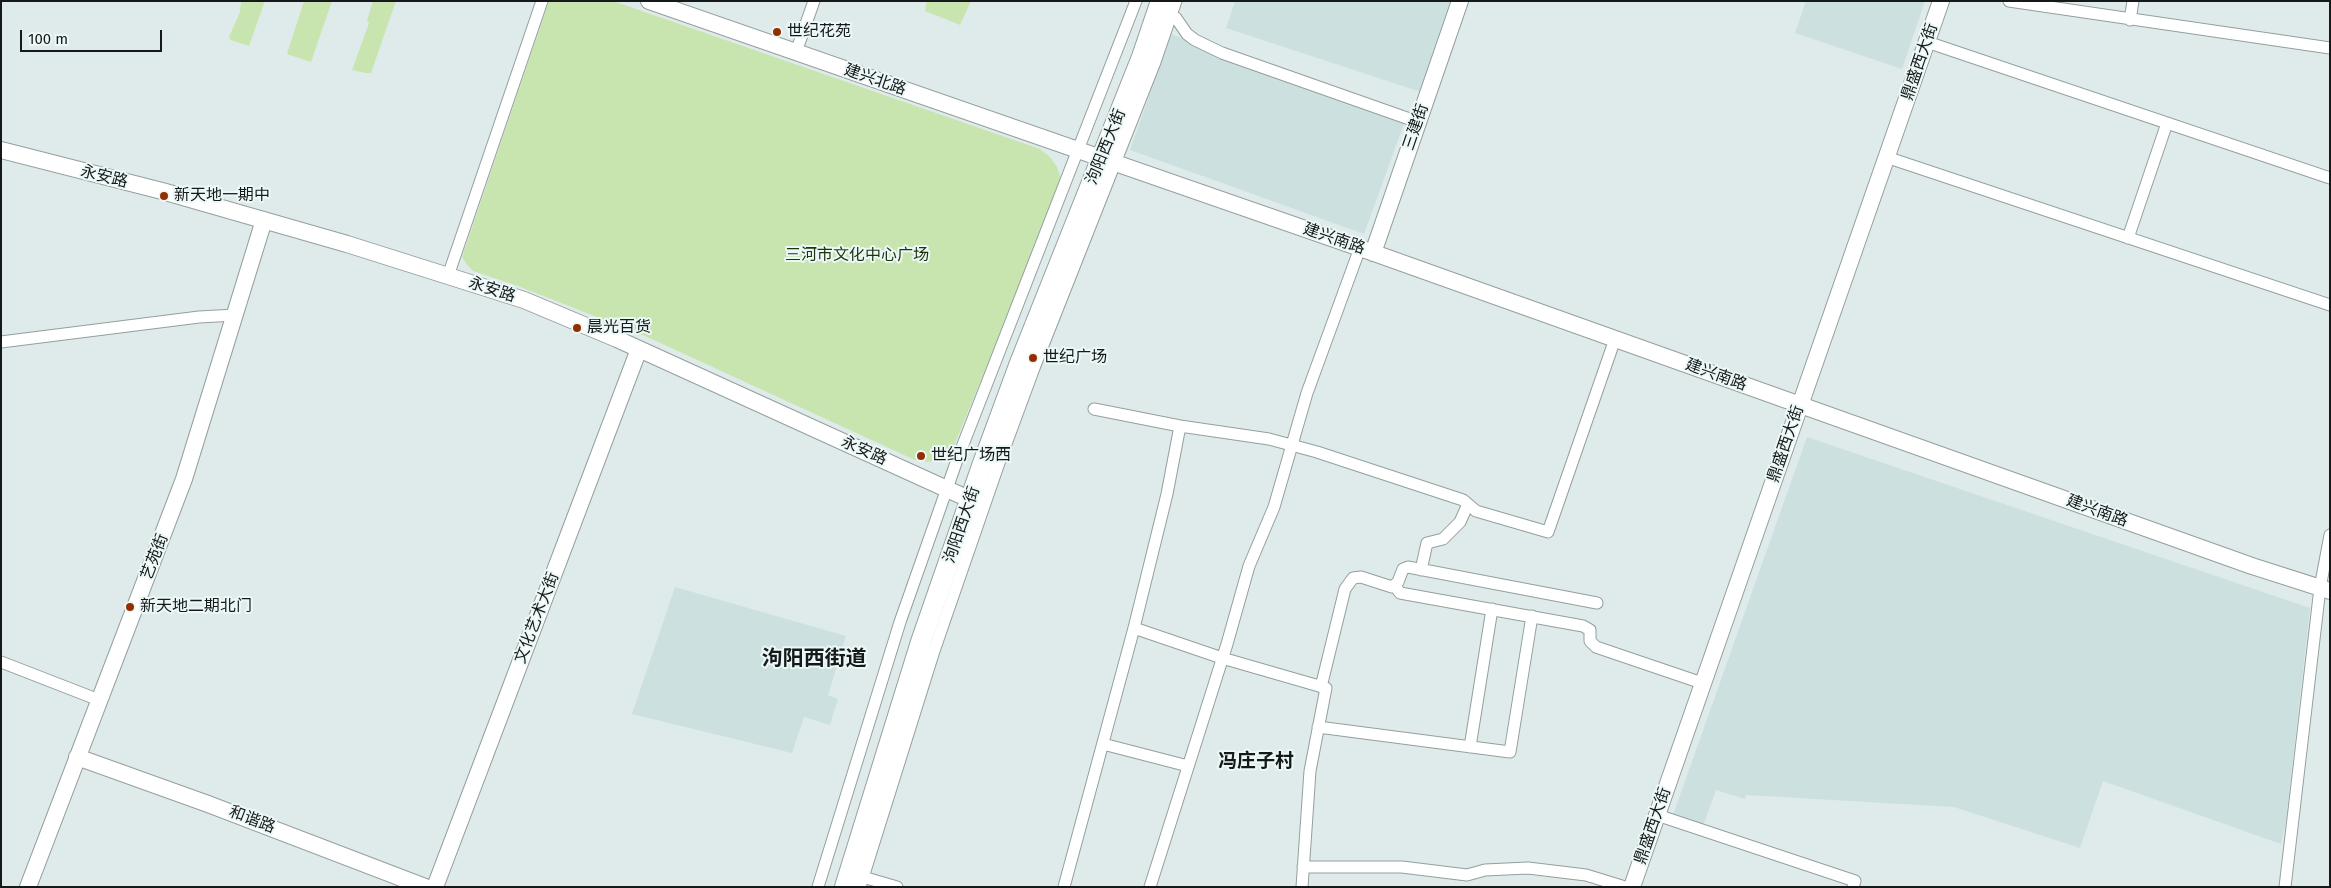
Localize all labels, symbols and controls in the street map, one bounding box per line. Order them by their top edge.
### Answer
scale bar [22,20,165,52]
street label: 鼎盛西大街 [1898,21,1942,103]
place label: 世纪花苑 [787,22,851,42]
marker: 世纪花苑 [771,26,783,38]
text: 100 m [28,30,68,48]
street label: 建兴北路 [842,61,908,99]
street label: 三建街 [1399,101,1433,153]
street label: 泃阳西大街 [1082,106,1130,188]
street label: 永安路 [78,162,130,192]
place label: 新天地一期中 [174,186,270,206]
marker: 新天地一期中 [158,190,170,202]
street label: 建兴南路 [1301,220,1367,258]
park label: 三河市文化中心广场 [785,246,929,266]
street label: 永安路 [466,273,518,307]
place label: 晨光百货 [587,318,651,338]
marker: 晨光百货 [571,322,583,334]
place label: 世纪广场 [1043,348,1107,368]
marker: 世纪广场 [1027,352,1039,364]
street label: 建兴南路 [1683,355,1749,395]
street label: 鼎盛西大街 [1764,403,1808,485]
street label: 永安路 [838,432,890,470]
place label: 世纪广场西 [931,446,1011,466]
marker: 世纪广场西 [915,450,927,462]
street label: 泃阳西大街 [940,484,984,566]
street label: 建兴南路 [2064,491,2130,531]
street label: 艺苑街 [137,531,173,583]
street label: 文化艺术大街 [511,570,563,666]
place label: 新天地二期北门 [140,597,252,617]
marker: 新天地二期北门 [124,601,136,613]
district label: 泃阳西街道 [762,646,866,672]
district label: 冯庄子村 [1218,751,1294,773]
street label: 鼎盛西大街 [1631,785,1675,867]
street label: 和谐路 [226,802,278,838]

